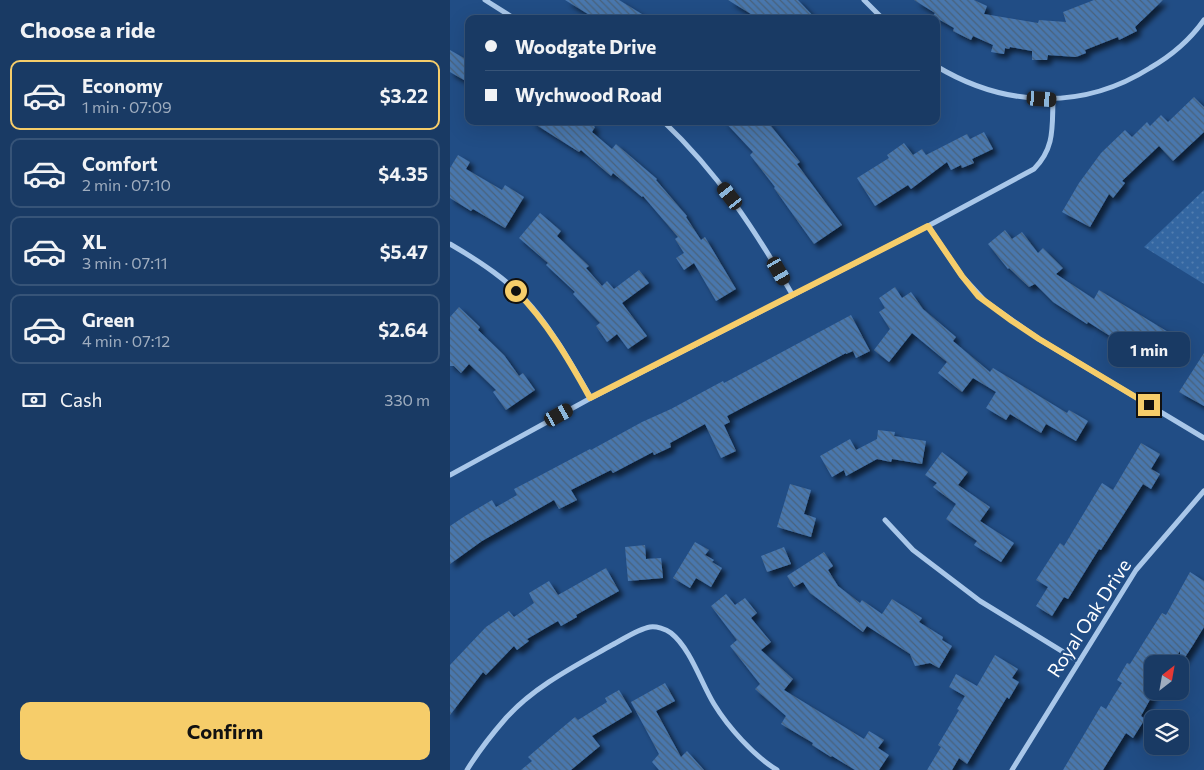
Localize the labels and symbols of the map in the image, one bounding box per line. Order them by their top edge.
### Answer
car [1026,90,1057,108]
car [714,180,745,212]
car [765,254,792,288]
route start [505,280,527,302]
callout: 1 min [1108,332,1190,368]
route end [1138,394,1160,416]
car [542,401,575,429]
street label: Royal Oak Drive [1042,554,1135,681]
north arrow [1144,655,1189,700]

